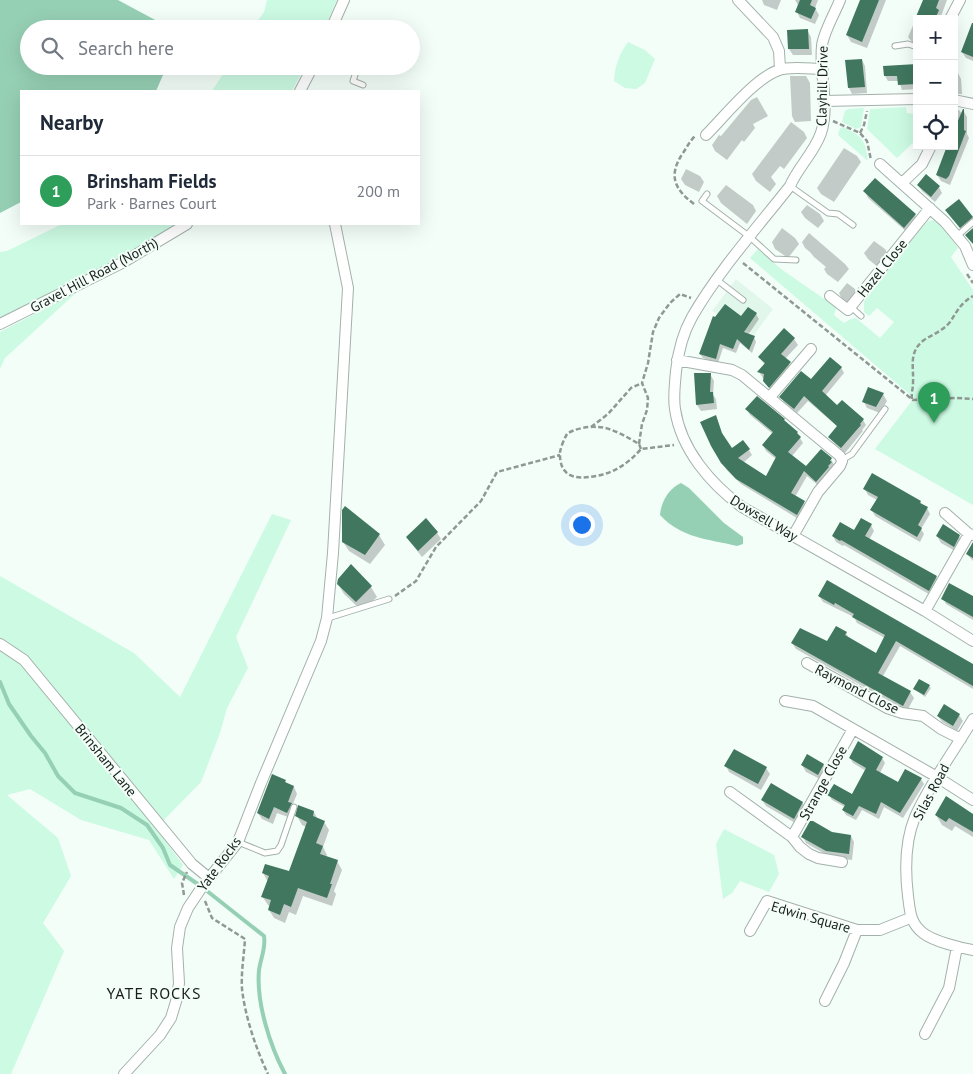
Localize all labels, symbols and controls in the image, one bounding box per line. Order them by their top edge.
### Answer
map controls [913,15,958,150]
button: + [913,15,958,60]
search box [20,20,420,75]
icon: search [38,34,66,62]
text: Search here [78,36,174,60]
street label: Clayhill Drive [812,46,832,126]
button: − [913,60,958,105]
button: locate [913,105,958,150]
text: Nearby [40,109,103,136]
text: Brinsham Fields [87,169,217,193]
text: 1 [51,181,61,201]
text: 200 m [357,181,400,201]
text: Park · Barnes Court [87,193,217,213]
street label: Gravel Hill Road (North) [27,234,161,316]
street label: Hazel Close [853,235,911,301]
pin: 1 [918,382,950,423]
street label: Dowsell Way [727,491,802,546]
your location [569,512,595,538]
street label: Raymond Close [812,660,902,718]
street label: Brinsham Lane [71,720,141,800]
street label: Strange Close [795,743,851,823]
street label: Silas Road [909,761,953,823]
street label: Yate Rocks [193,833,245,895]
street label: Edwin Square [769,897,853,937]
district label: YATE ROCKS [106,983,202,1003]

